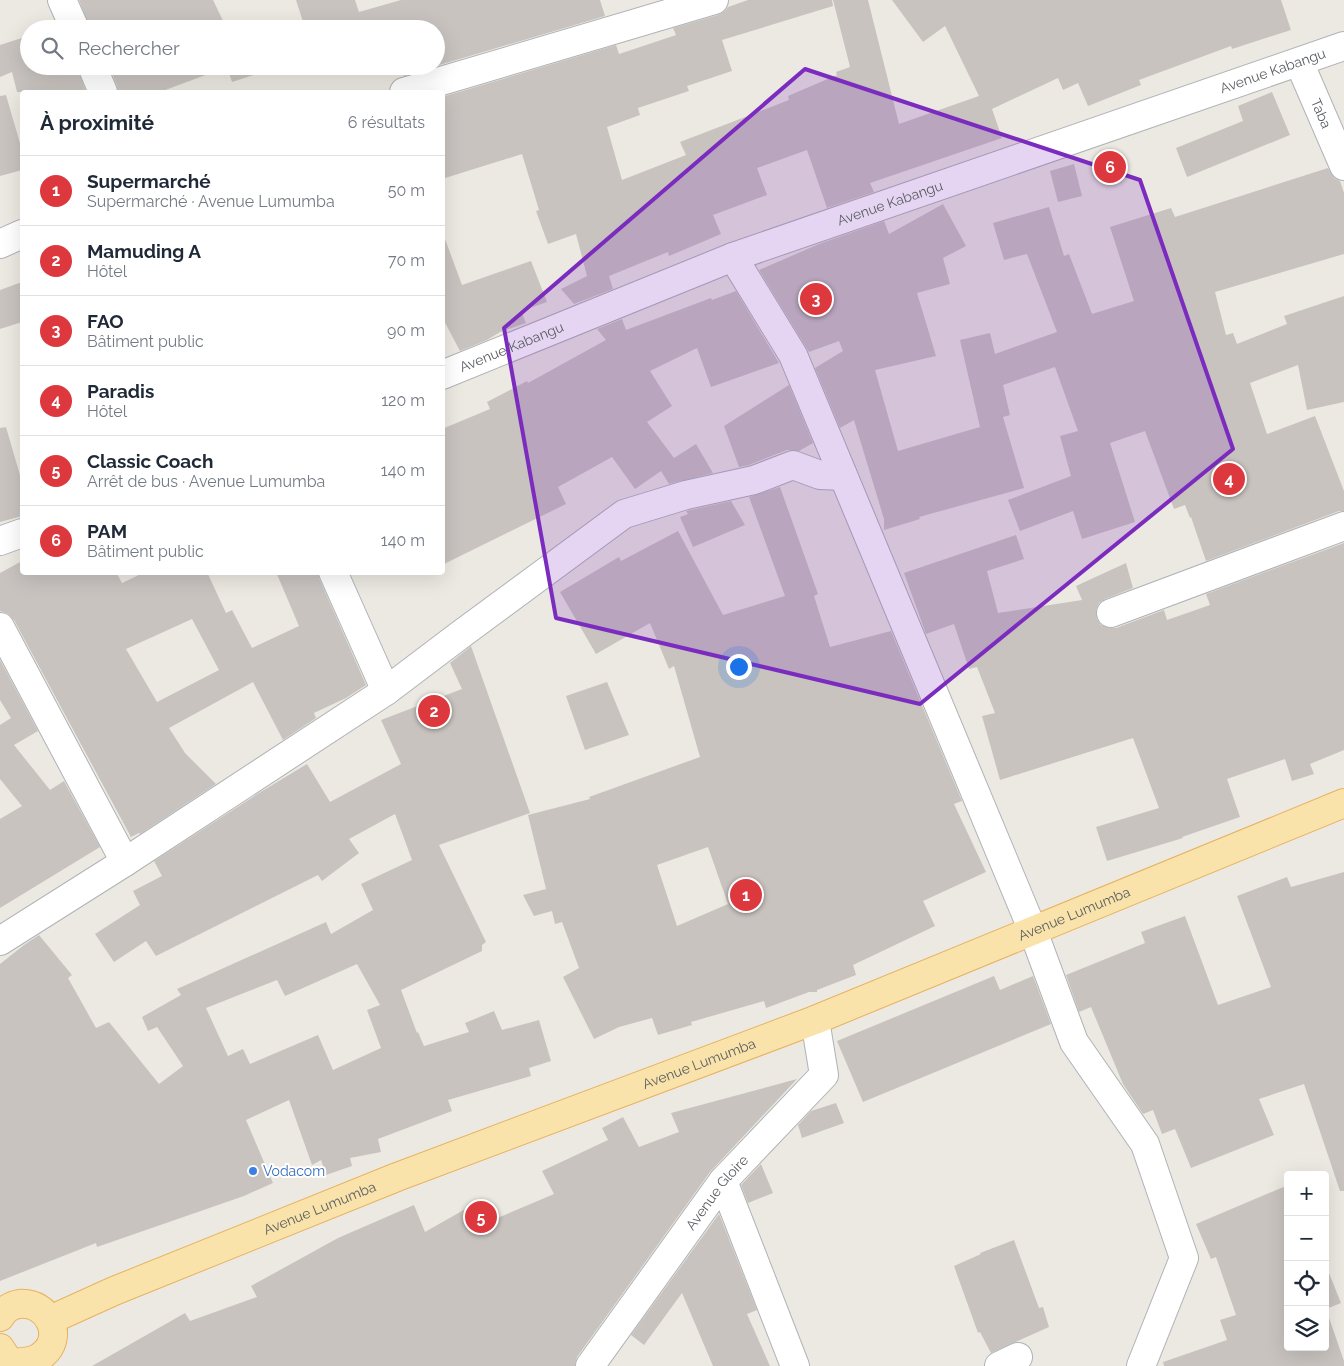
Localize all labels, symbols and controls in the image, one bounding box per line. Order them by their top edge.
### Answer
search box [20,20,445,75]
icon: search [38,34,66,62]
text: Rechercher [78,37,180,59]
street label: Avenue Kabangu [1218,45,1328,96]
street label: Taba [1308,96,1335,131]
text: À proximité [40,110,154,135]
text: 6 résultats [348,113,425,132]
pin: 6 [1094,148,1126,186]
text: Supermarché [87,170,211,192]
street label: Avenue Kabangu [835,177,945,228]
text: 1 [52,181,60,200]
text: 50 m [388,181,425,200]
text: Supermarché · Avenue Lumumba [87,192,335,211]
text: Mamuding A [87,240,201,262]
text: 2 [51,251,61,270]
text: 70 m [388,251,425,270]
text: Hôtel [87,262,127,281]
pin: 3 [800,280,832,318]
text: FAO [87,310,124,332]
street label: Avenue Kabangu [457,319,566,375]
text: 3 [52,321,60,340]
text: 90 m [387,321,425,340]
text: Bâtiment public [87,332,204,351]
text: Paradis [87,380,154,402]
text: 4 [51,391,61,410]
text: 120 m [381,391,425,410]
text: Hôtel [87,402,127,421]
text: Classic Coach [87,450,213,472]
pin: 4 [1213,460,1245,498]
text: 5 [52,461,60,480]
text: 140 m [381,461,425,480]
text: Arrêt de bus · Avenue Lumumba [87,472,325,491]
text: PAM [87,520,127,542]
text: 6 [51,531,61,550]
text: 140 m [381,531,425,550]
text: Bâtiment public [87,542,204,561]
your location [726,654,752,680]
pin: 2 [418,692,450,730]
pin: 1 [730,876,762,914]
street label: Avenue Lumumba [1016,884,1133,944]
street label: Avenue Lumumba [640,1035,758,1092]
street label: Avenue Gloire [682,1152,751,1233]
place label: Vodacom [263,1163,325,1179]
marker: Vodacom [247,1165,259,1177]
map controls [1284,1171,1329,1351]
button: + [1284,1171,1329,1216]
street label: Avenue Lumumba [261,1178,378,1238]
pin: 5 [465,1198,497,1236]
button: − [1284,1216,1329,1261]
button: locate [1284,1261,1329,1306]
button: layers [1284,1306,1329,1351]

